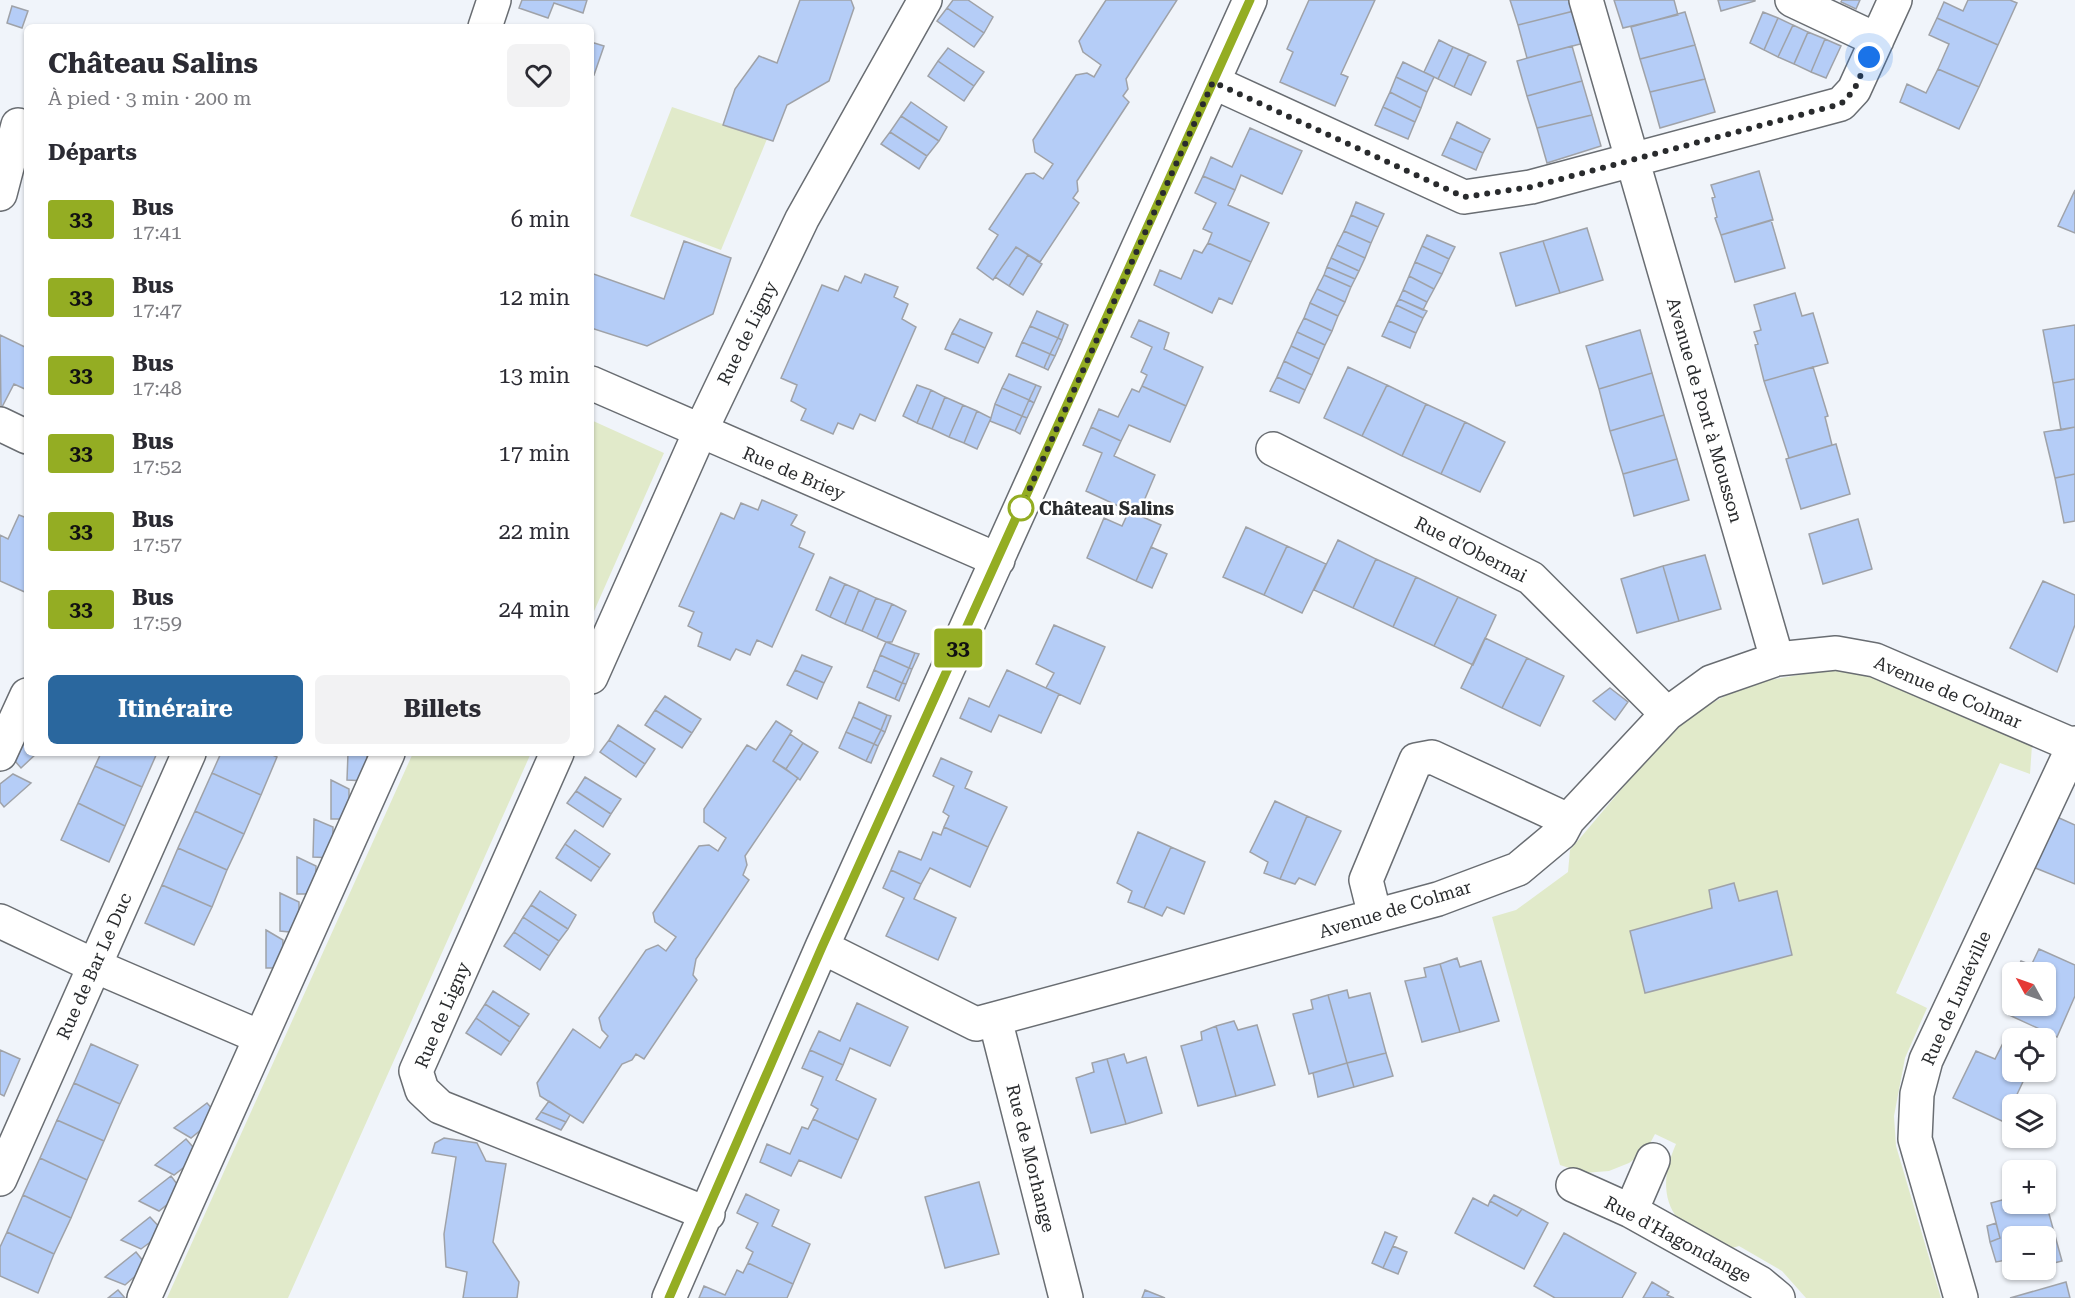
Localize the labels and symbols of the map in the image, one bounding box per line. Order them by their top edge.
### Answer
your location [1854,42,1884,72]
street label: Rue de Ligny [713,277,781,388]
street label: Avenue de Pont à Mousson [1663,295,1747,525]
street label: Rue de Briey [740,442,849,504]
marker: Château Salins [1008,495,1034,521]
place label: Château Salins [1039,498,1174,519]
street label: Rue d'Obernai [1411,512,1531,586]
line badge: 33 [931,628,985,668]
street label: Avenue de Colmar [1871,651,2025,733]
street label: Avenue de Colmar [1316,876,1474,942]
street label: Rue de Bar Le Duc [52,889,136,1043]
street label: Rue de Lunéville [1917,928,1995,1068]
street label: Rue de Ligny [410,959,474,1071]
north arrow [2002,962,2056,1016]
street label: Rue de Morhange [1002,1082,1060,1234]
street label: Rue d'Hagondange [1601,1191,1755,1287]

